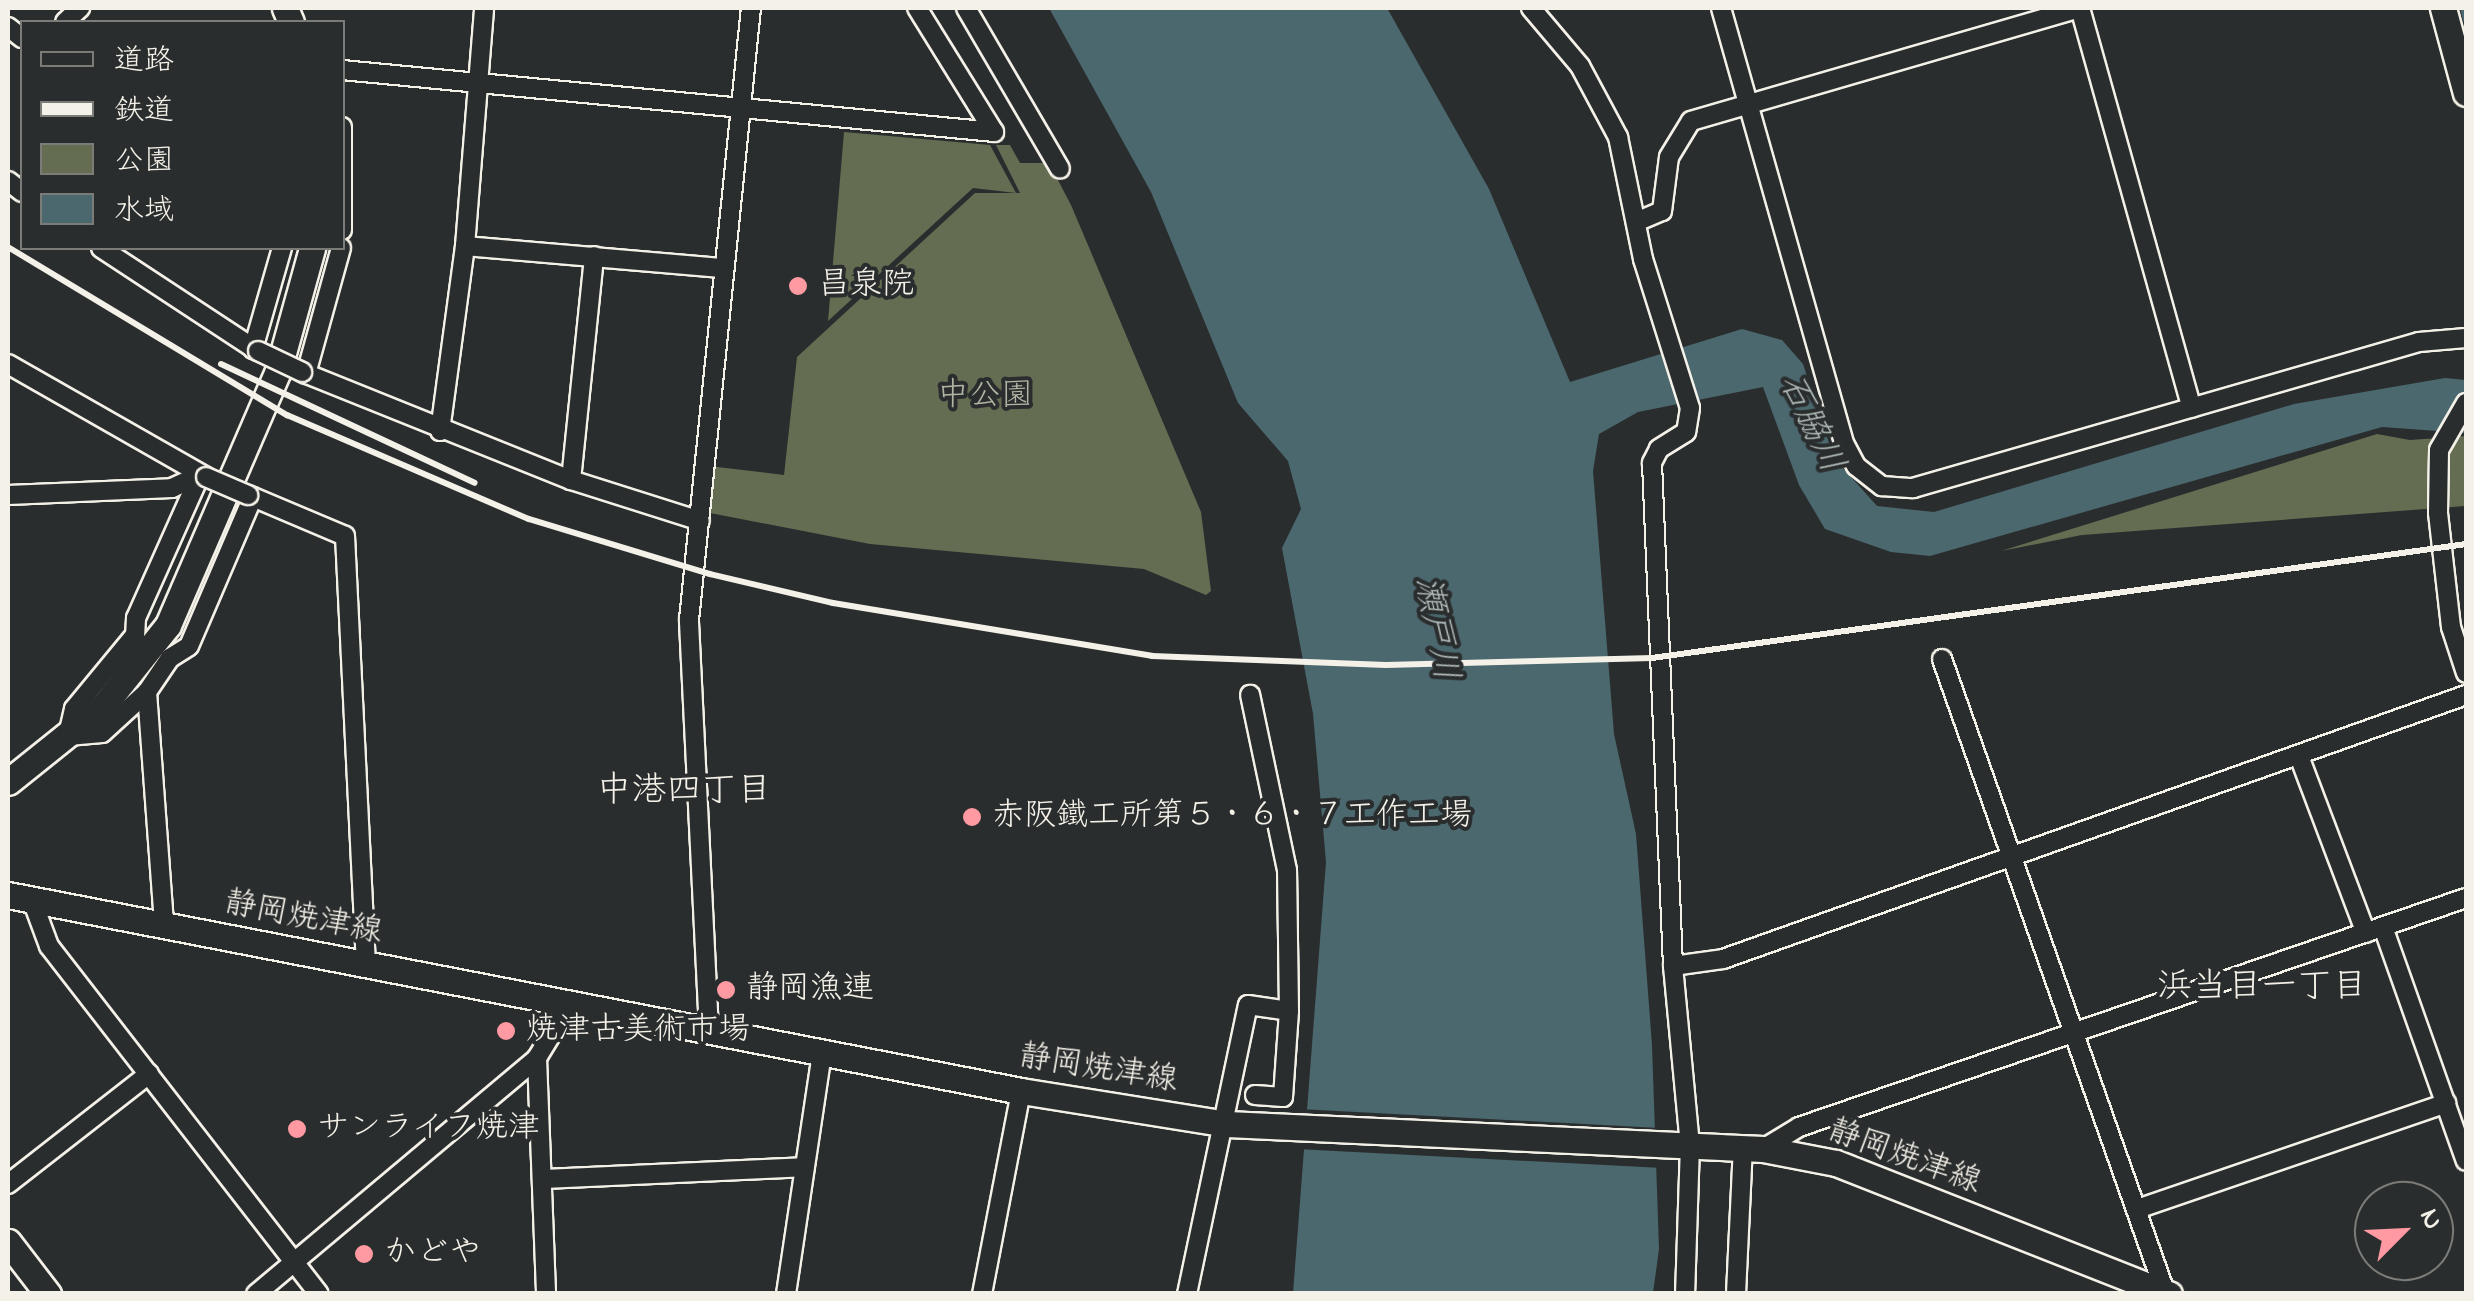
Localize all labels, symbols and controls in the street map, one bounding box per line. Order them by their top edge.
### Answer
legend [20,20,345,250]
text: 道路 [114,40,174,84]
text: 鉄道 [114,90,174,134]
text: 公園 [114,140,174,184]
text: 水域 [114,190,174,234]
place label: 昌泉院 [818,267,914,305]
marker: 昌泉院 [787,275,809,297]
water label: 石脇川 [1768,368,1852,480]
park label: 中公園 [937,378,1033,416]
water label: 瀬戸川 [1404,573,1466,685]
district label: 中港四丁目 [597,771,771,813]
place label: 赤阪鐵工所第５・６・７工作工場 [992,798,1472,836]
marker: 赤阪鐵工所第５・６・７工作工場 [961,806,983,828]
street label: 静岡焼津線 [221,885,385,953]
district label: 浜当目一丁目 [2157,967,2367,1009]
place label: 静岡漁連 [746,971,874,1009]
marker: 静岡漁連 [715,979,737,1001]
place label: 焼津古美術市場 [526,1012,750,1050]
marker: 焼津古美術市場 [495,1020,517,1042]
street label: 静岡焼津線 [1016,1039,1180,1101]
place label: サンライフ焼津 [317,1110,541,1148]
street label: 静岡焼津線 [1822,1113,1986,1203]
marker: サンライフ焼津 [286,1118,308,1140]
north arrow [2354,1181,2454,1281]
text: N [2407,1202,2453,1236]
place label: かどや [384,1235,480,1273]
marker: かどや [353,1243,375,1265]

